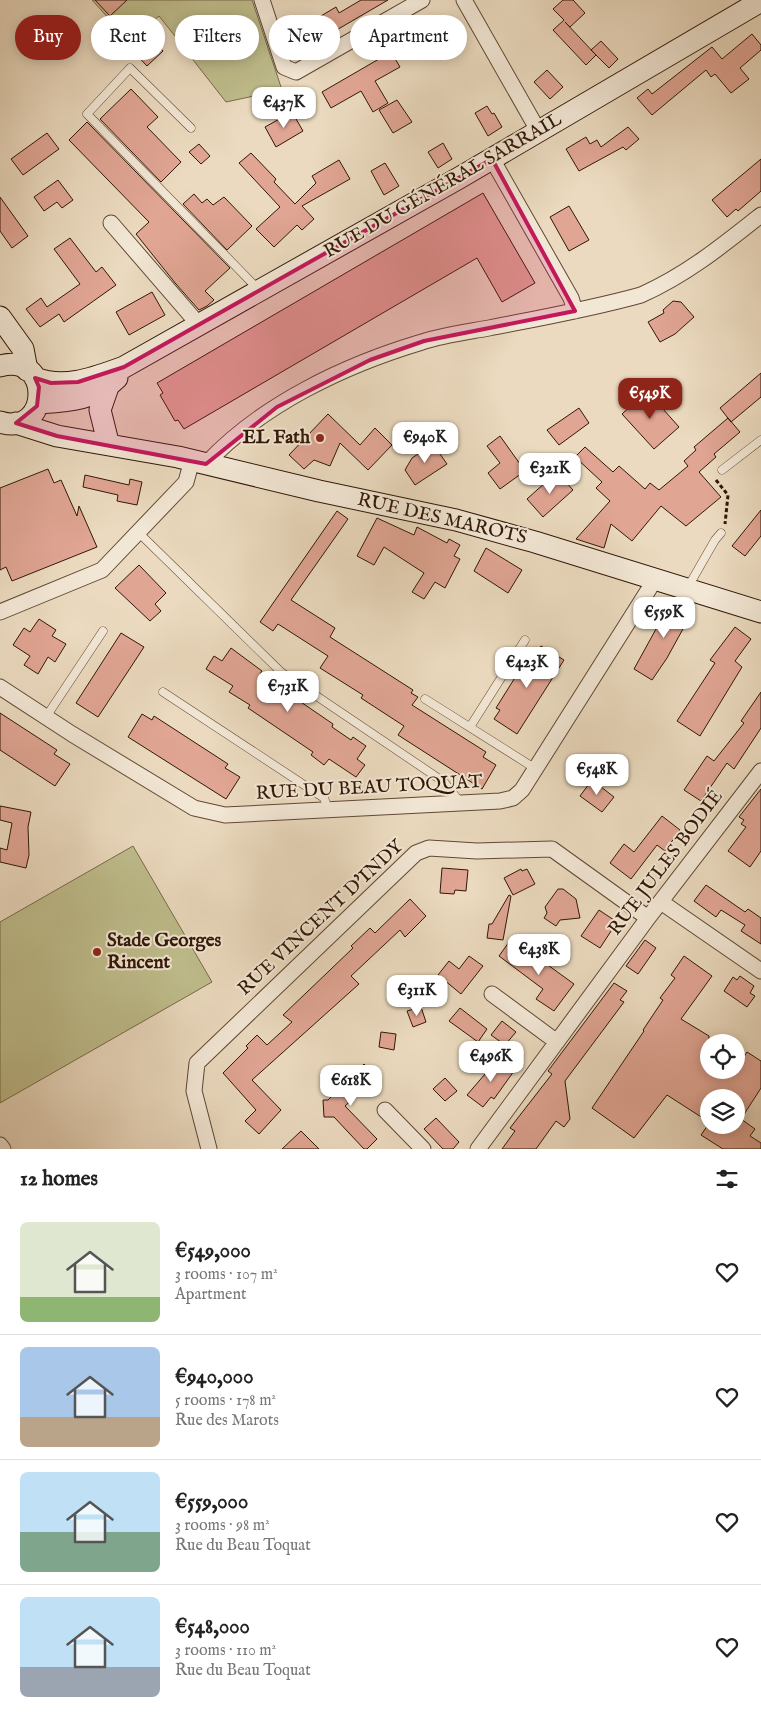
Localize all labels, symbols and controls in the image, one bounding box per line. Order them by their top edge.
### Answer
chip: Buy [15,15,81,60]
chip: Rent [91,15,165,60]
chip: Filters [175,15,259,60]
chip: New [269,15,340,60]
chip: Apartment [350,15,467,60]
pin: €437K [249,86,319,129]
text: €437K [263,93,305,113]
street label: RUE DU GÉNÉRAL SARRAIL [319,107,567,264]
pin: €549K [615,378,685,420]
text: €549K [629,384,671,404]
pin: €940K [390,422,460,464]
place label: EL Fath [243,426,311,450]
text: €940K [403,428,447,448]
marker: EL Fath [314,432,326,444]
pin: €321K [515,452,585,495]
text: €321K [530,459,570,479]
street label: RUE DES MAROTS [355,488,529,550]
pin: €559K [629,596,699,639]
text: €559K [644,603,684,623]
pin: €423K [492,646,562,689]
text: €423K [506,653,548,673]
pin: €731K [253,670,323,713]
text: €731K [268,677,308,697]
pin: €548K [562,754,632,796]
text: €548K [577,760,617,780]
street label: RUE DU BEAU TOQUAT [255,770,483,806]
street label: RUE JULES BODIÉ [603,785,729,941]
street label: RUE VINCENT D'INDY [233,834,410,1001]
place label: Stade Georges Rincent [107,929,221,975]
pin: €438K [504,934,574,976]
text: €438K [518,940,560,960]
marker: Stade Georges Rincent [91,946,103,958]
pin: €311K [382,974,452,1017]
text: €311K [398,981,436,1001]
map controls [700,1034,745,1134]
button: locate [700,1034,745,1079]
pin: €496K [456,1040,526,1083]
text: €496K [470,1047,512,1067]
pin: €618K [316,1064,386,1107]
text: €618K [331,1071,371,1091]
button: layers [700,1089,745,1134]
icon: filters [713,1165,741,1193]
text: 12 homes [20,1166,98,1193]
text: €549,000 [175,1238,251,1265]
icon: home [60,1242,120,1302]
icon: heart [713,1258,741,1286]
text: 3 rooms · 107 m² [175,1265,278,1285]
text: Apartment [175,1285,246,1305]
text: €940,000 [175,1364,253,1391]
icon: home [60,1367,120,1427]
icon: heart [713,1383,741,1411]
text: 5 rooms · 178 m² [175,1391,276,1411]
text: Rue des Marots [175,1411,279,1431]
text: €559,000 [175,1489,248,1516]
icon: home [60,1492,120,1552]
icon: heart [713,1508,741,1536]
text: 3 rooms · 98 m² [175,1516,270,1536]
text: Rue du Beau Toquat [175,1536,311,1556]
text: €548,000 [175,1614,250,1641]
icon: home [60,1617,120,1677]
icon: heart [713,1633,741,1661]
text: 3 rooms · 110 m² [175,1641,276,1661]
text: Rue du Beau Toquat [175,1661,311,1681]

